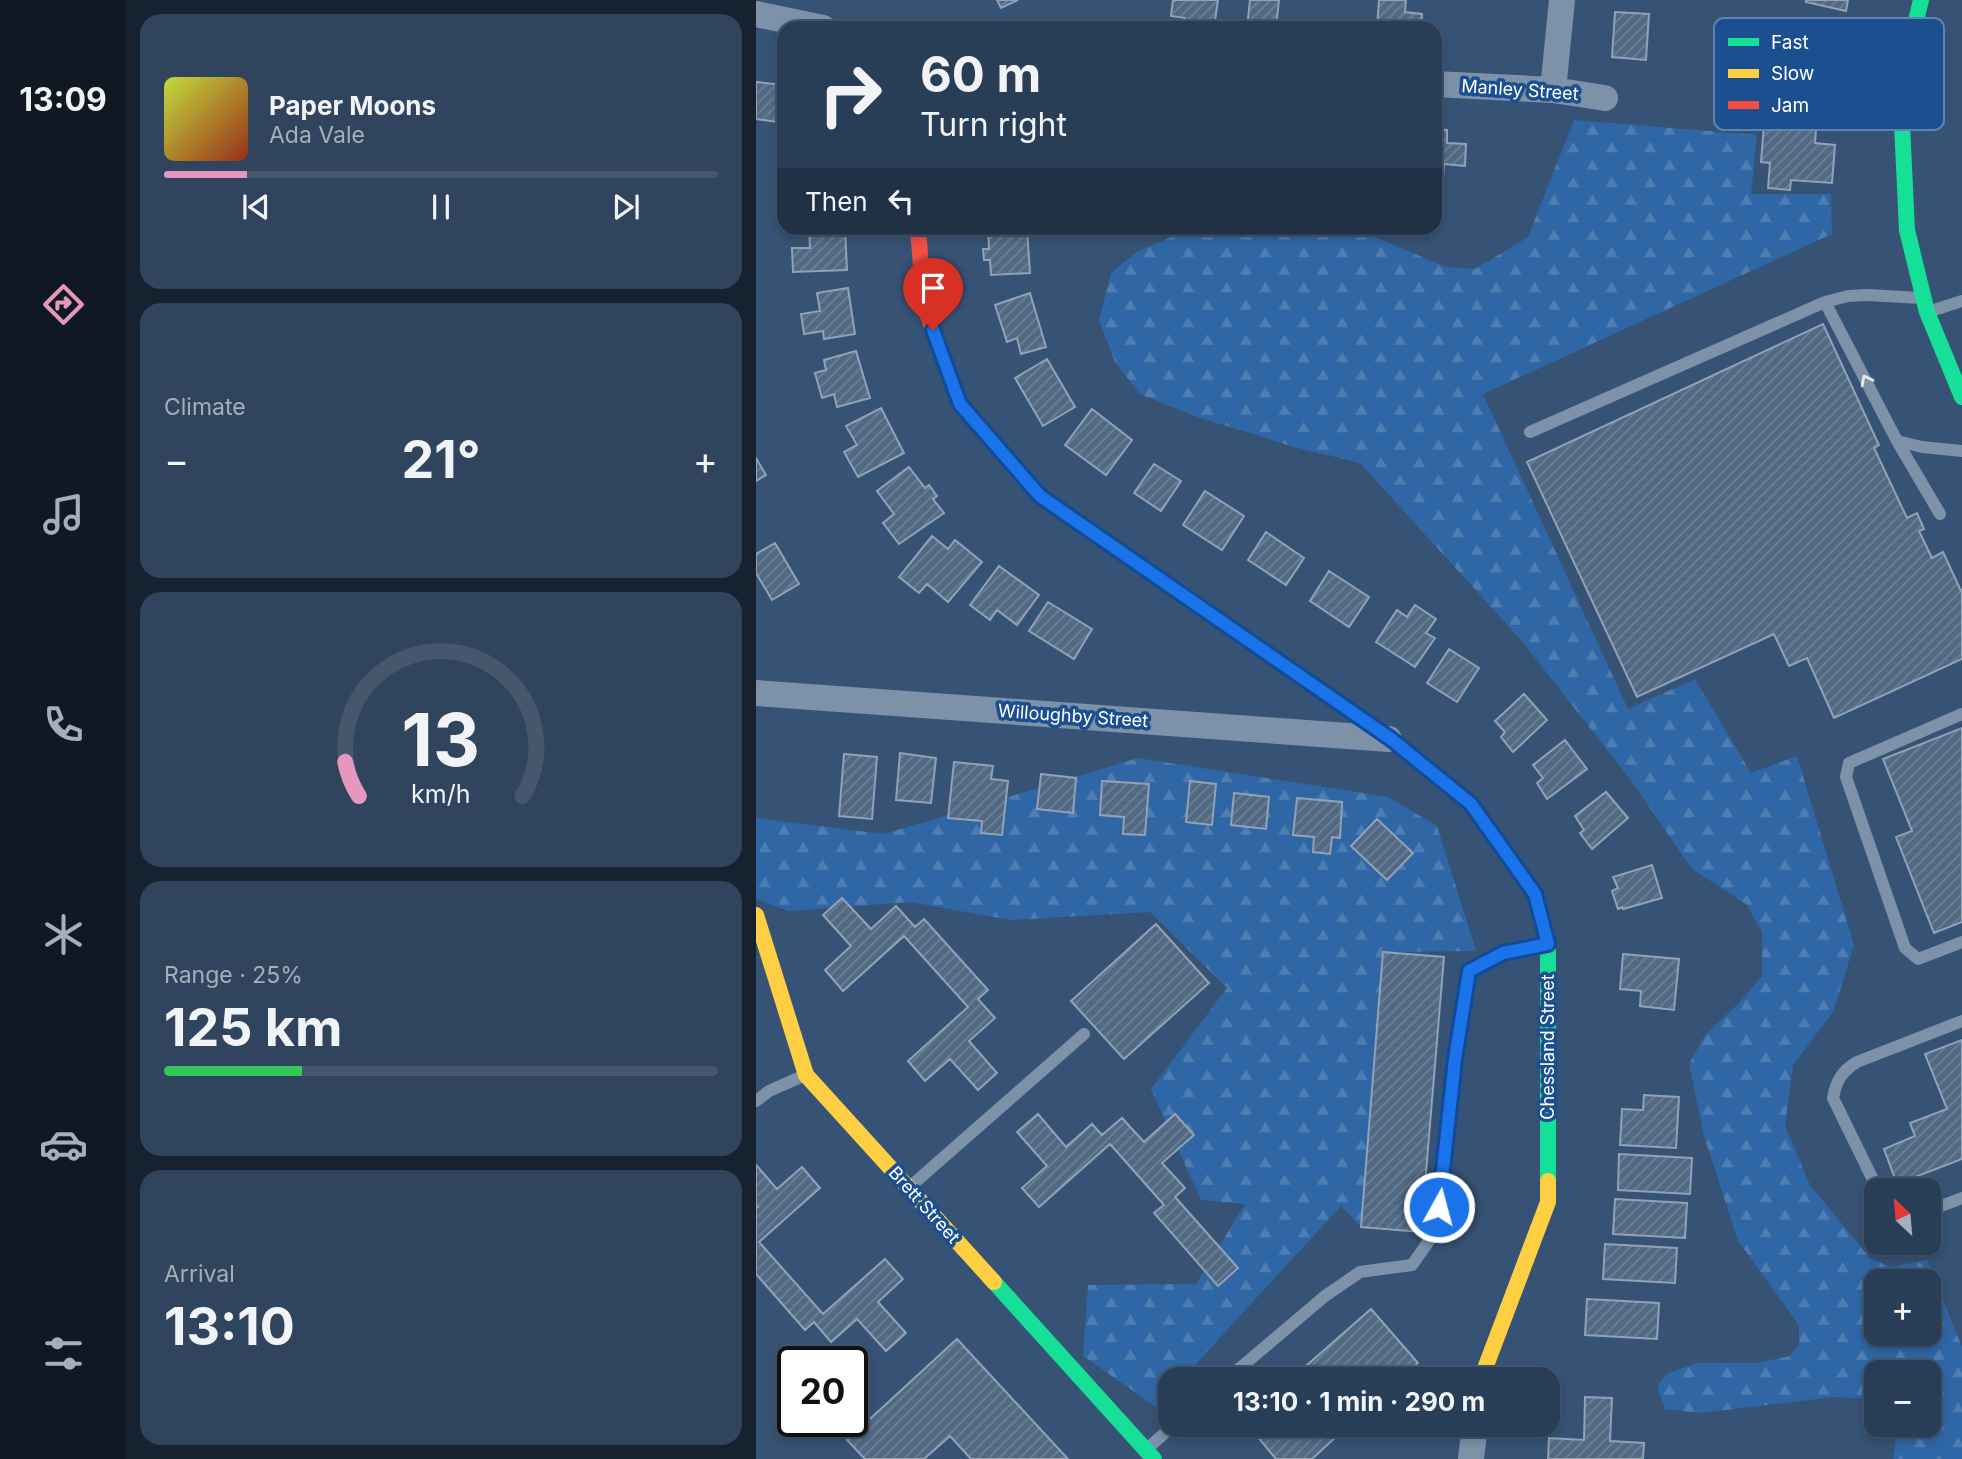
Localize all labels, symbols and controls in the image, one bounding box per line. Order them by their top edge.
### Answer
legend [1714,18,1944,130]
text: Fast [1771,31,1809,54]
text: 60 m [920,45,1041,104]
icon: right [805,49,896,140]
text: Slow [1771,62,1814,85]
street label: Manley Street [1461,75,1579,104]
text: 13:09 [19,80,107,119]
text: Paper Moons [269,90,436,121]
text: Jam [1771,94,1809,117]
text: Turn right [920,105,1067,144]
text: Ada Vale [269,121,365,149]
icon: left [882,182,920,220]
text: Then [805,186,868,217]
icon: previous [237,188,275,226]
icon: pause [422,188,460,226]
icon: next [607,188,645,226]
pin [903,258,963,330]
icon: arrive [914,269,952,307]
icon: directions [39,280,88,329]
one-way arrow [1860,375,1874,387]
text: Climate [164,393,246,421]
text: 21° [401,428,481,491]
text: − [164,437,189,483]
text: + [693,437,718,483]
icon: music [39,490,88,539]
text: 13 [402,695,480,784]
icon: phone [39,700,88,749]
street label: Willoughby Street [997,700,1149,731]
text: km/h [411,778,471,808]
icon: climate [39,910,88,959]
text: Range · 25% [164,961,303,989]
street label: Chessland Street [1537,974,1558,1120]
text: 125 km [164,996,342,1059]
icon: car [39,1120,88,1169]
street label: Brett Street [884,1162,964,1247]
position arrow [1402,1170,1476,1244]
north arrow [1864,1178,1941,1255]
map controls [1864,1178,1941,1437]
text: Arrival [164,1260,235,1288]
button: + [1864,1269,1941,1346]
text: 13:10 [164,1295,295,1358]
icon: filters [39,1329,88,1378]
speed limit sign: 20 [777,1346,868,1437]
button: − [1864,1360,1941,1437]
text: 13:10 · 1 min · 290 m [1233,1386,1485,1417]

